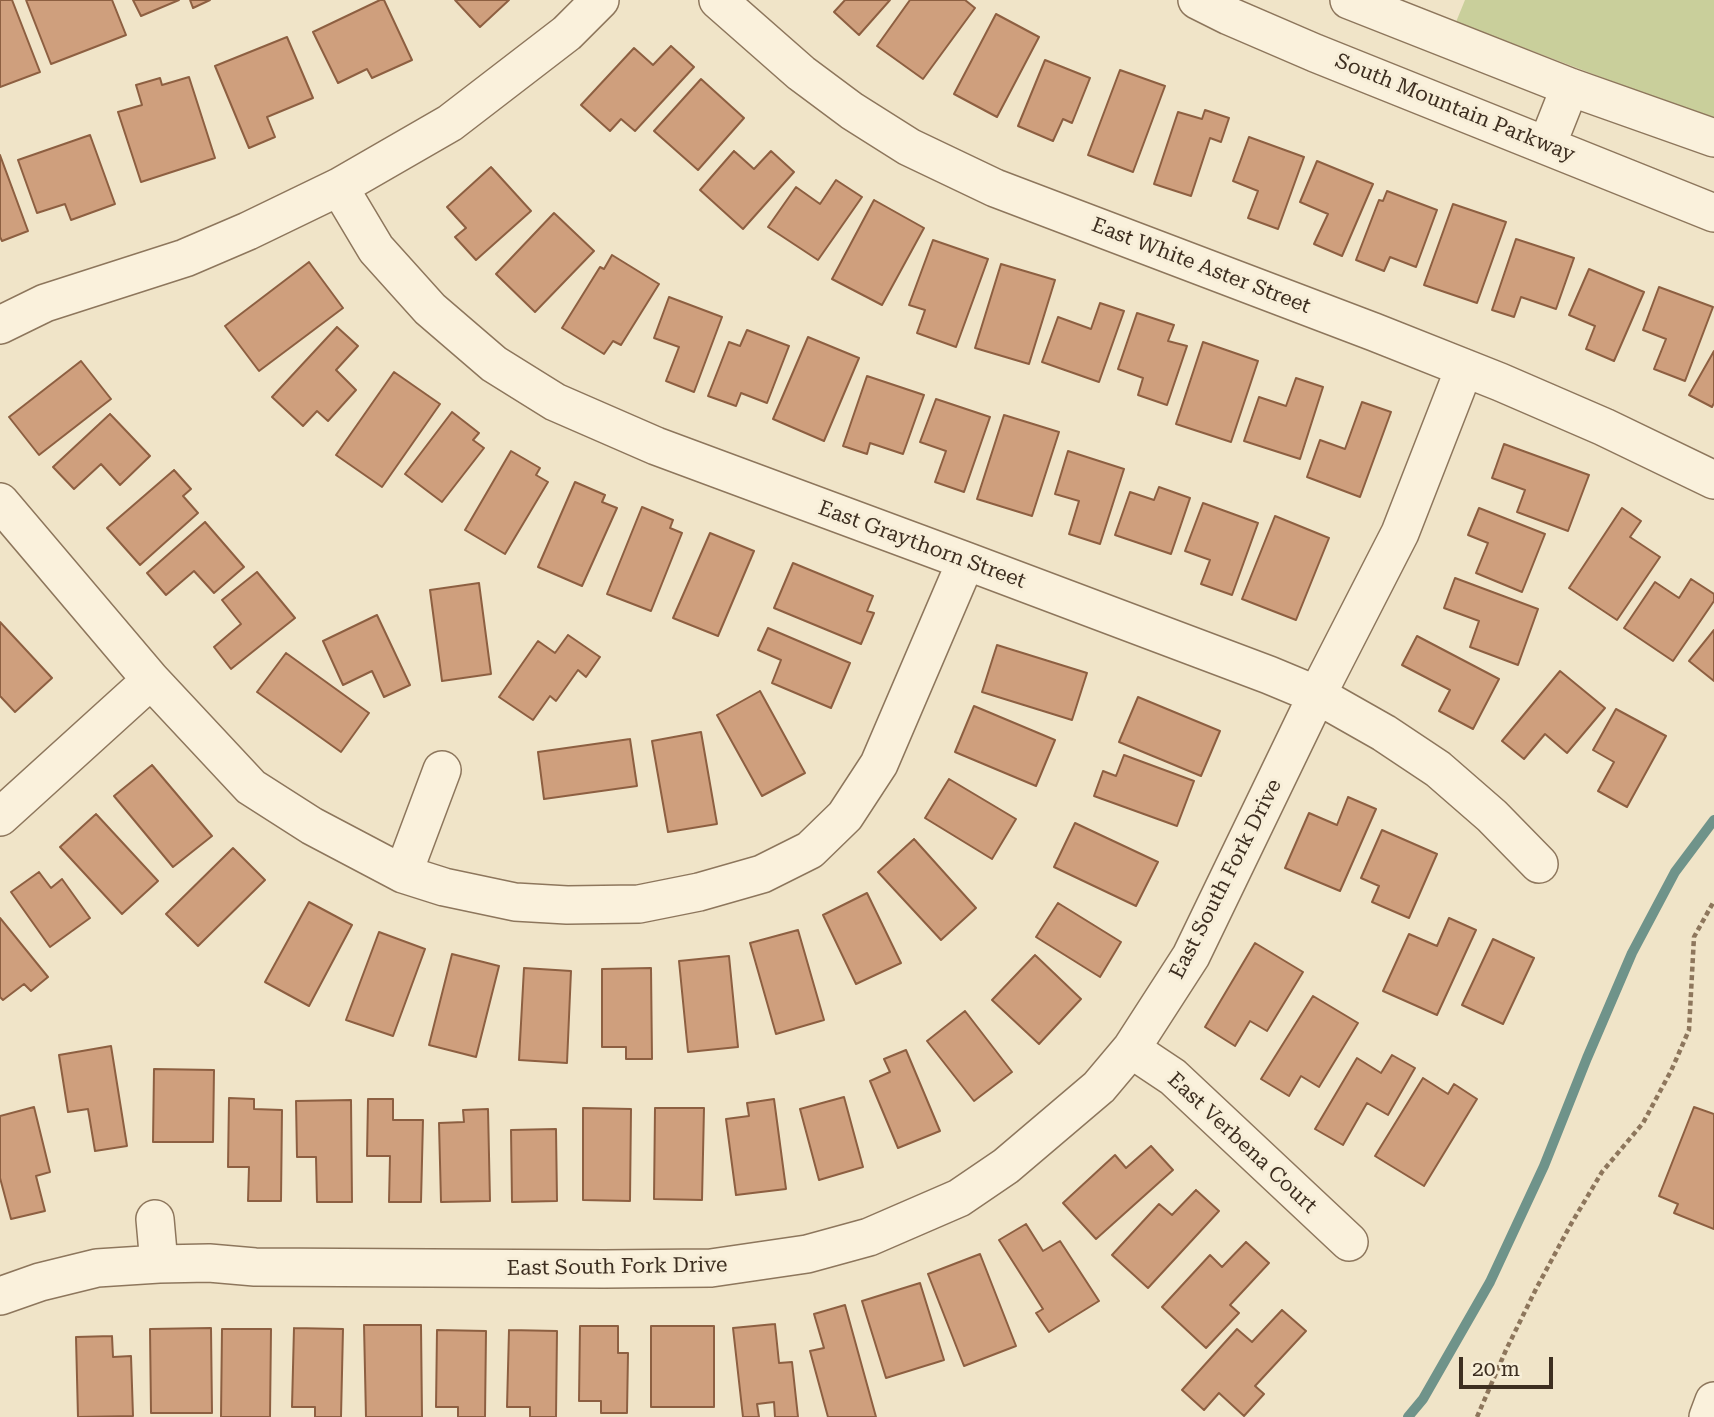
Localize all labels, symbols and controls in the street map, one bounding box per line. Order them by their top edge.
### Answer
street label: South Mountain Parkway [1331,48,1579,168]
street label: East White Aster Street [1088,213,1314,319]
street label: East Graythorn Street [815,496,1029,594]
street label: East South Fork Drive [1165,775,1287,983]
street label: East Verbena Court [1162,1067,1322,1219]
street label: East South Fork Drive [506,1252,728,1282]
scale bar [1462,1344,1556,1388]
text: 20 m [1472,1357,1520,1381]

